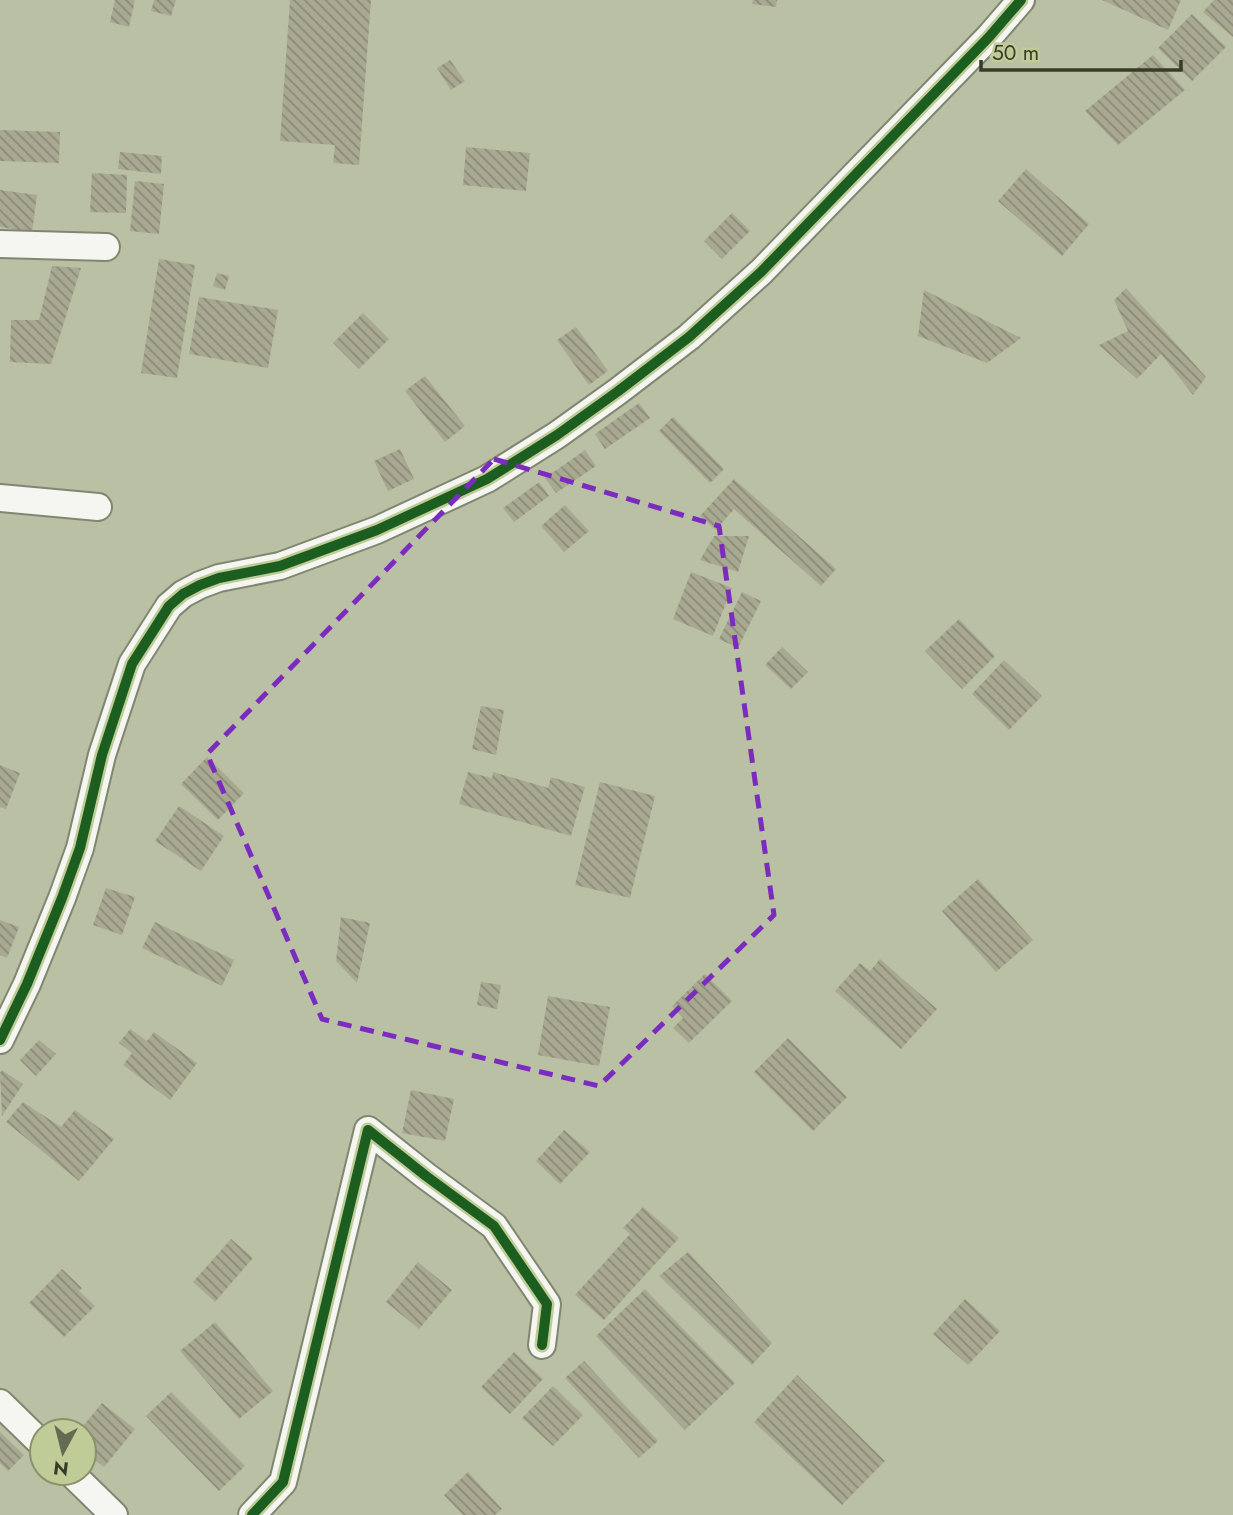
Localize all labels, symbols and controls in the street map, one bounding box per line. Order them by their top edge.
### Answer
scale bar [981,28,1180,72]
text: 50 m [992,38,1039,68]
north arrow [28,1417,98,1487]
text: N [52,1454,70,1483]

